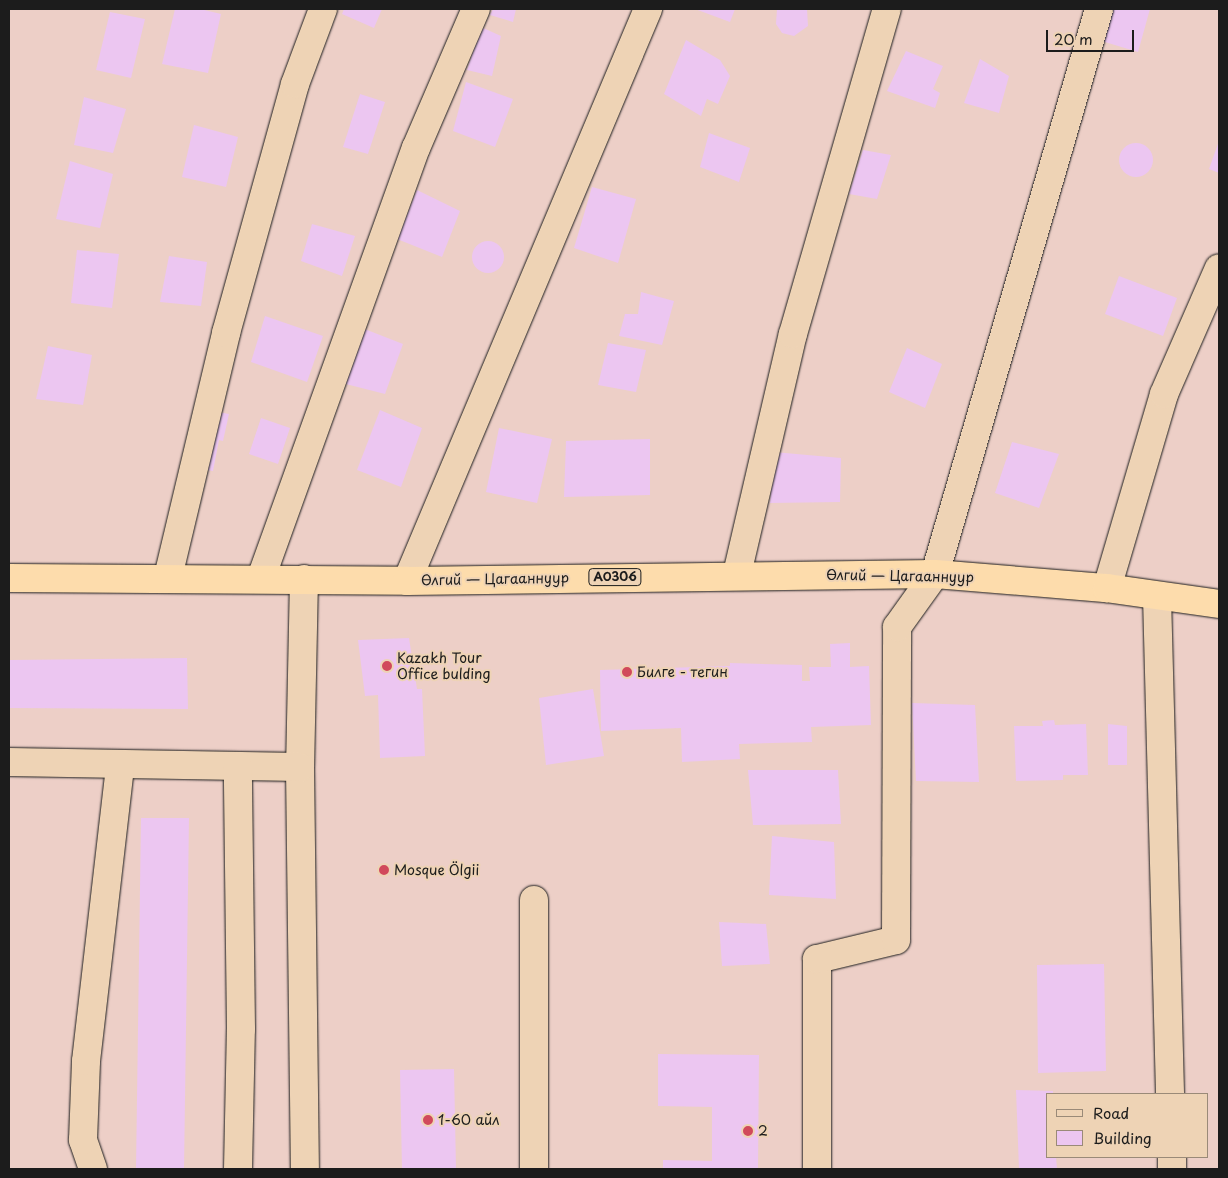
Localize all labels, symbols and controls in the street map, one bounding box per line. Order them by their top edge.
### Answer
scale bar [1048,20,1136,52]
text: 20 m [1054,27,1093,50]
street label: Өлгий — Цагааннуур [826,566,974,586]
road number: A0306 [588,568,642,586]
street label: Өлгий — Цагааннуур [421,569,569,589]
place label: Kazakh Tour Office bulding [397,650,491,682]
marker: Kazakh Tour Office bulding [381,660,393,672]
place label: Билге - тегин [637,664,728,680]
marker: Билге - тегин [621,666,633,678]
place label: Mosque Ölgii [394,862,480,878]
marker: Mosque Ölgii [378,864,390,876]
legend [1046,1093,1208,1158]
text: Road [1093,1101,1129,1124]
place label: 1-60 айл [438,1112,500,1128]
marker: 1-60 айл [422,1114,434,1126]
place label: 2 [758,1123,768,1139]
marker: 2 [742,1125,754,1137]
text: Building [1093,1126,1152,1149]

